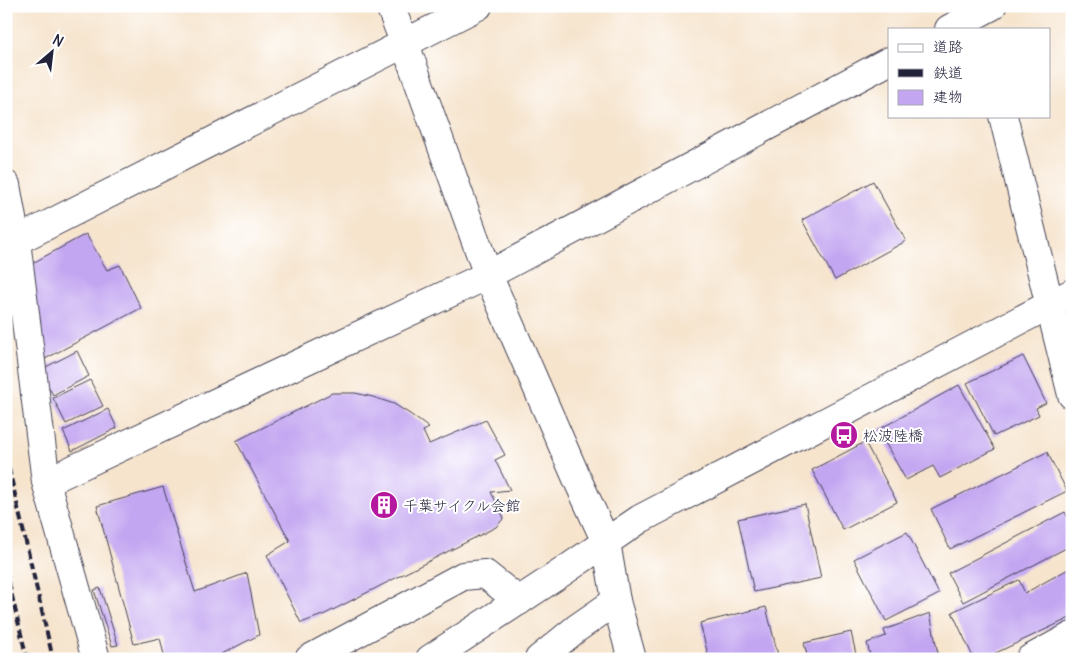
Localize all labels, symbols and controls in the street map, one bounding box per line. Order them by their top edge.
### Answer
north arrow [28,28,78,78]
legend [888,28,1050,118]
text: N [50,30,67,51]
text: 道路 [933,37,963,56]
text: 鉄道 [933,63,963,82]
text: 建物 [933,87,963,106]
bus stop icon: 松波陸橋 [829,420,859,450]
place label: 松波陸橋 [863,426,923,445]
building icon: 千葉サイクル会館 [369,490,399,520]
place label: 千葉サイクル会館 [403,496,521,515]

